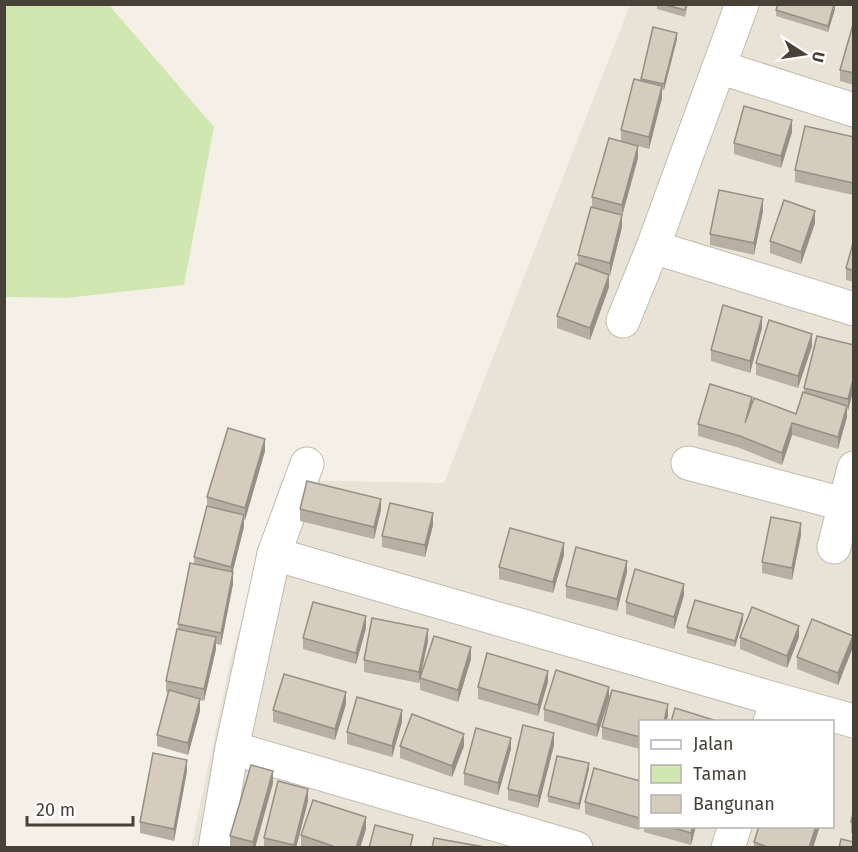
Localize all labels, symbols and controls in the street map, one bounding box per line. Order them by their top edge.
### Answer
north arrow [774,24,834,84]
text: U [808,50,829,64]
legend [639,720,834,828]
text: Jalan [693,733,734,755]
text: Taman [693,763,747,785]
scale bar [27,789,134,827]
text: Bangunan [693,793,775,815]
text: 20 m [36,799,75,821]

